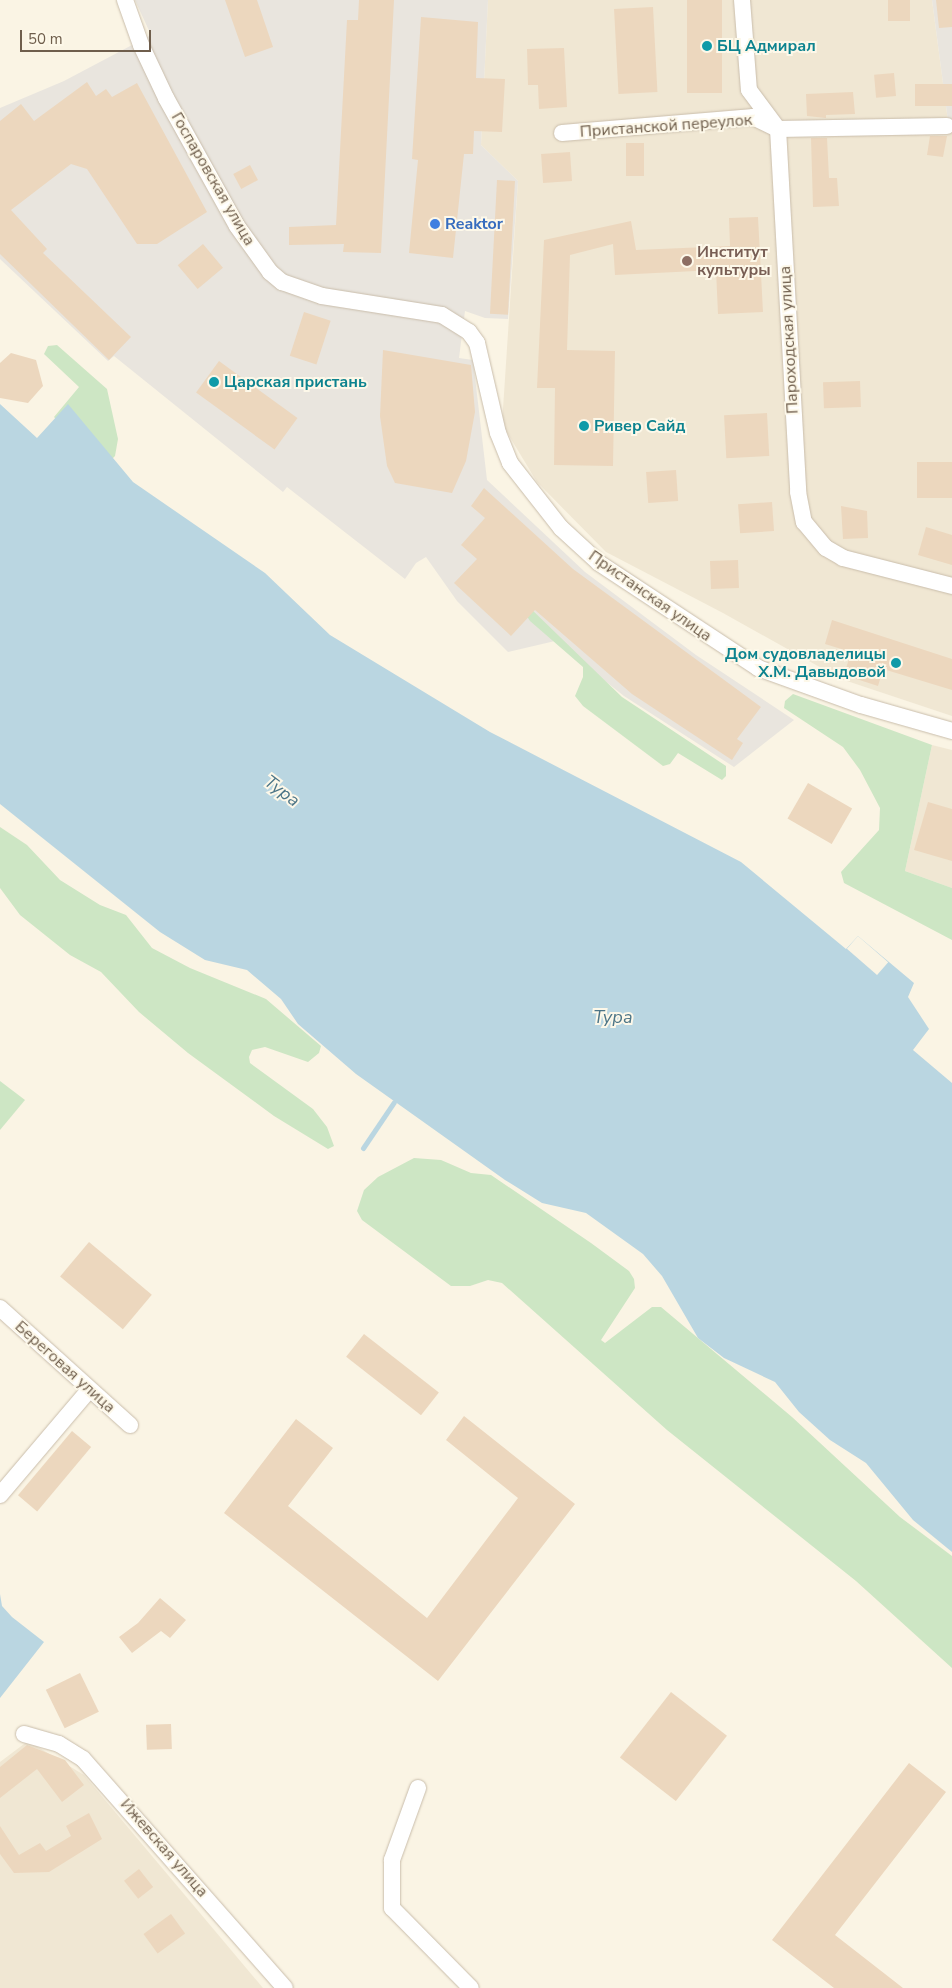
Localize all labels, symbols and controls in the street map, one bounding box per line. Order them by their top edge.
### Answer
scale bar [22,20,154,52]
text: 50 m [28,29,63,49]
place label: БЦ Адмирал [717,36,816,56]
marker: БЦ Адмирал [701,40,713,52]
street label: Госпаровская улица [167,109,259,249]
street label: Пристанской переулок [579,110,753,142]
place label: Reaktor [445,214,503,234]
marker: Reaktor [429,218,441,230]
place label: Институт культуры [697,242,771,280]
marker: Институт культуры [681,255,693,267]
street label: Пароходская улица [776,266,802,414]
place label: Царская пристань [224,372,367,392]
marker: Царская пристань [208,376,220,388]
place label: Ривер Сайд [594,416,685,436]
marker: Ривер Сайд [578,420,590,432]
street label: Пристанская улица [585,546,715,646]
place label: Дом судовладелицы Х.М. Давыдовой [725,644,886,682]
marker: Дом судовладелицы Х.М. Давыдовой [890,657,902,669]
water label: Тура [260,771,304,811]
water label: Тура [593,1006,633,1028]
street label: Береговая улица [11,1317,119,1417]
street label: Ижевская улица [116,1795,212,1901]

